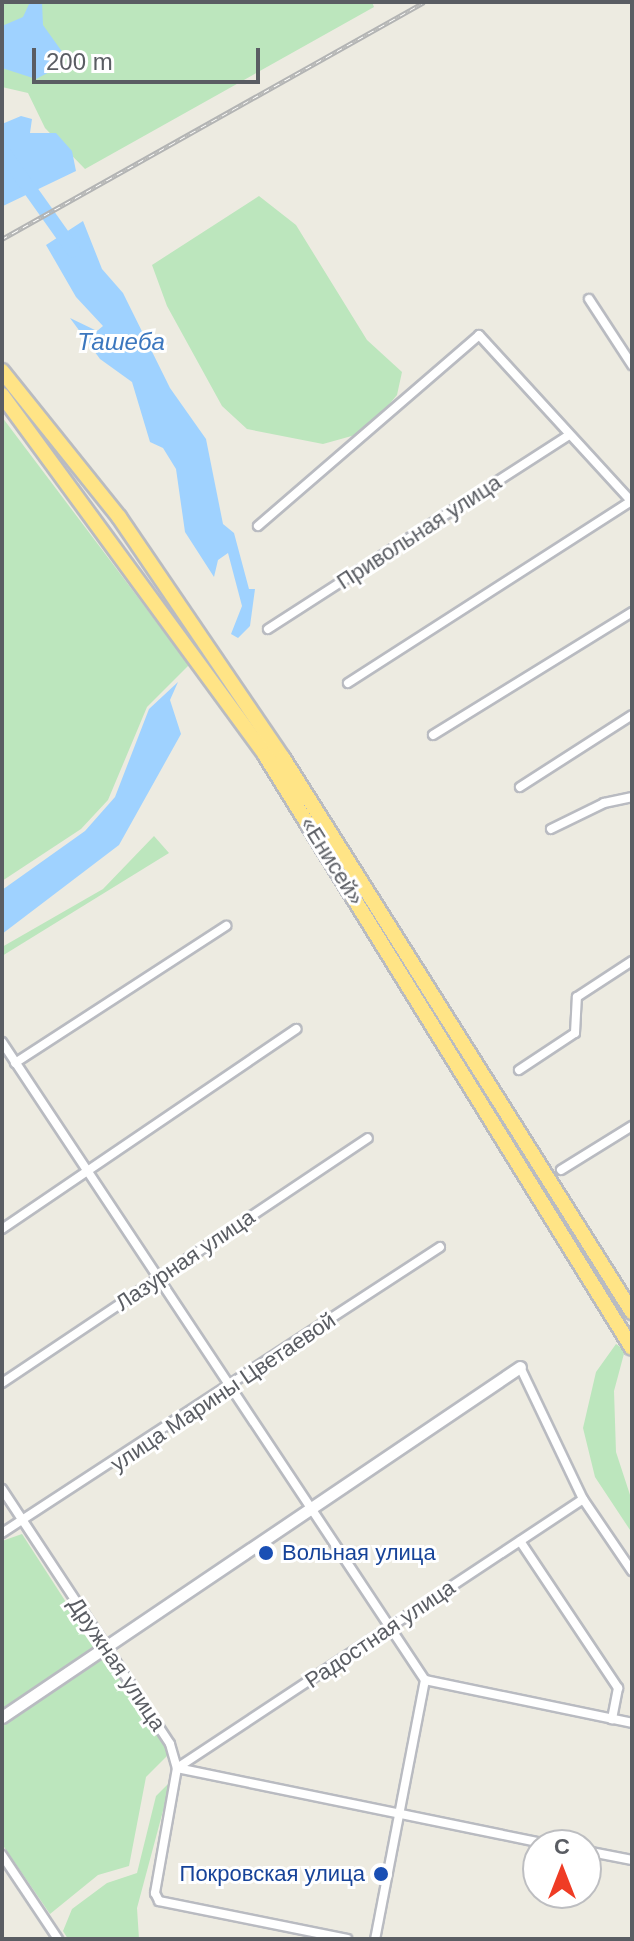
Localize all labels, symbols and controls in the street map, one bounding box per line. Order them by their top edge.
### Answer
scale bar [36,32,264,82]
text: 200 m [46,48,113,75]
water label: Ташеба [77,328,165,356]
street label: Привольная улица [332,469,506,595]
street label: «Енисей» [295,812,369,910]
street label: Лазурная улица [110,1204,260,1316]
street label: улица Марины Цветаевой [106,1307,340,1477]
place label: Вольная улица [282,1540,436,1566]
marker: Вольная улица [257,1544,275,1562]
street label: Радостная улица [300,1574,460,1694]
street label: Дружная улица [63,1592,171,1736]
north arrow [522,1829,602,1909]
text: С [554,1834,570,1859]
place label: Покровская улица [180,1861,365,1887]
marker: Покровская улица [372,1865,390,1883]

